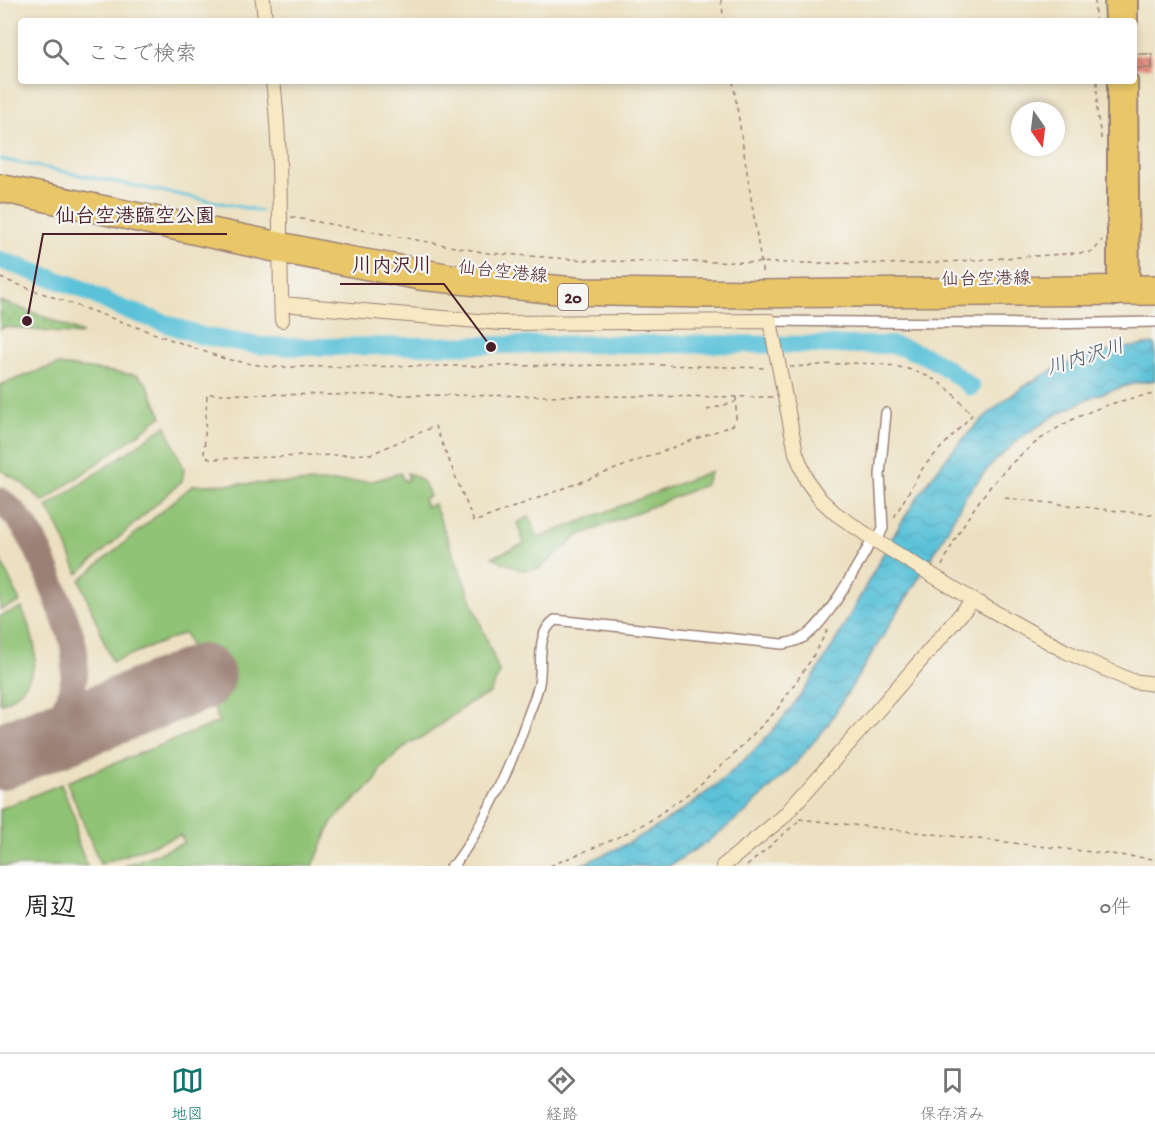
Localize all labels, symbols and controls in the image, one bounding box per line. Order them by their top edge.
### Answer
search box [18,18,1137,84]
icon: search [39,35,72,68]
text: ここで検索 [87,43,197,69]
north arrow [1011,102,1065,156]
callout: 仙台空港臨空公園 [43,196,227,234]
text: 仙台空港臨空公園 [55,205,215,230]
callout: 川内沢川 [340,246,444,284]
text: 川内沢川 [352,255,432,280]
street label: 仙台空港線 [457,257,549,289]
street label: 仙台空港線 [941,268,1031,292]
road number: 20 [558,284,588,310]
water label: 川内沢川 [1044,336,1128,382]
text: 周辺 [24,895,76,926]
text: 0件 [1100,898,1131,921]
tab: 地図 [171,1064,204,1126]
tab: 経路 [545,1064,578,1126]
tab: 保存済み [920,1064,984,1126]

